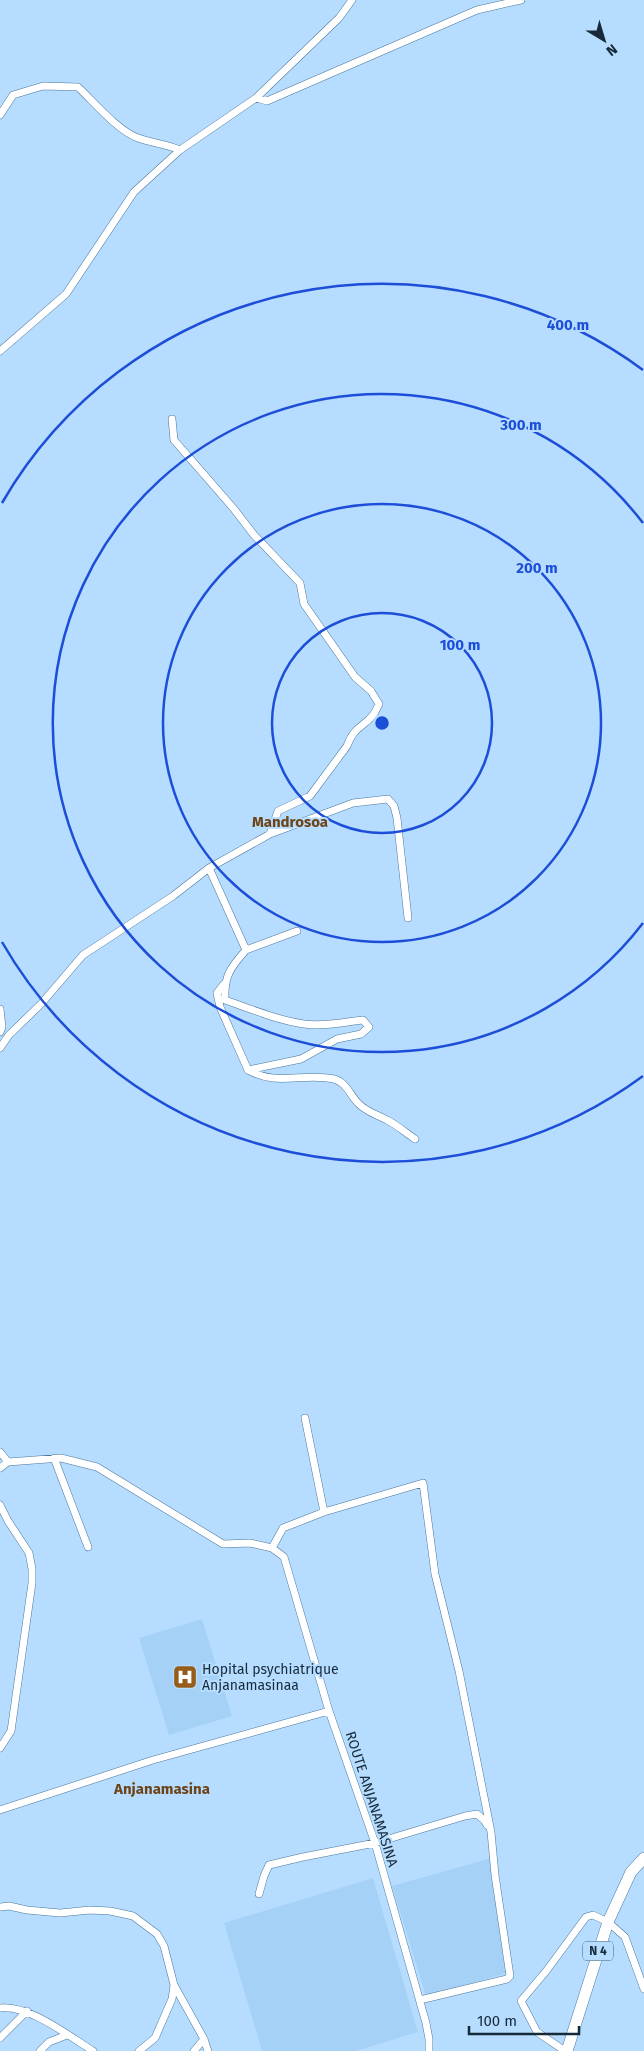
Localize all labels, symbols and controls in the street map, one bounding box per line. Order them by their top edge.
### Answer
north arrow [579,15,629,65]
text: N [603,40,621,59]
text: 400 m [547,316,589,334]
text: 300 m [499,416,542,434]
text: 200 m [516,559,558,577]
text: 100 m [440,636,480,654]
centre of rings [373,714,391,732]
district label: Mandrosoa [252,813,328,831]
place label: Hopital psychiatrique Anjanamasinaa [202,1661,339,1694]
hospital icon: Hopital psychiatrique Anjanamasinaa [172,1664,198,1690]
street label: ROUTE ANJANAMASINA [342,1729,401,1869]
district label: Anjanamasina [113,1780,210,1798]
road number: N 4 [583,1942,613,1960]
scale bar [469,2004,579,2036]
text: 100 m [477,2012,517,2030]

